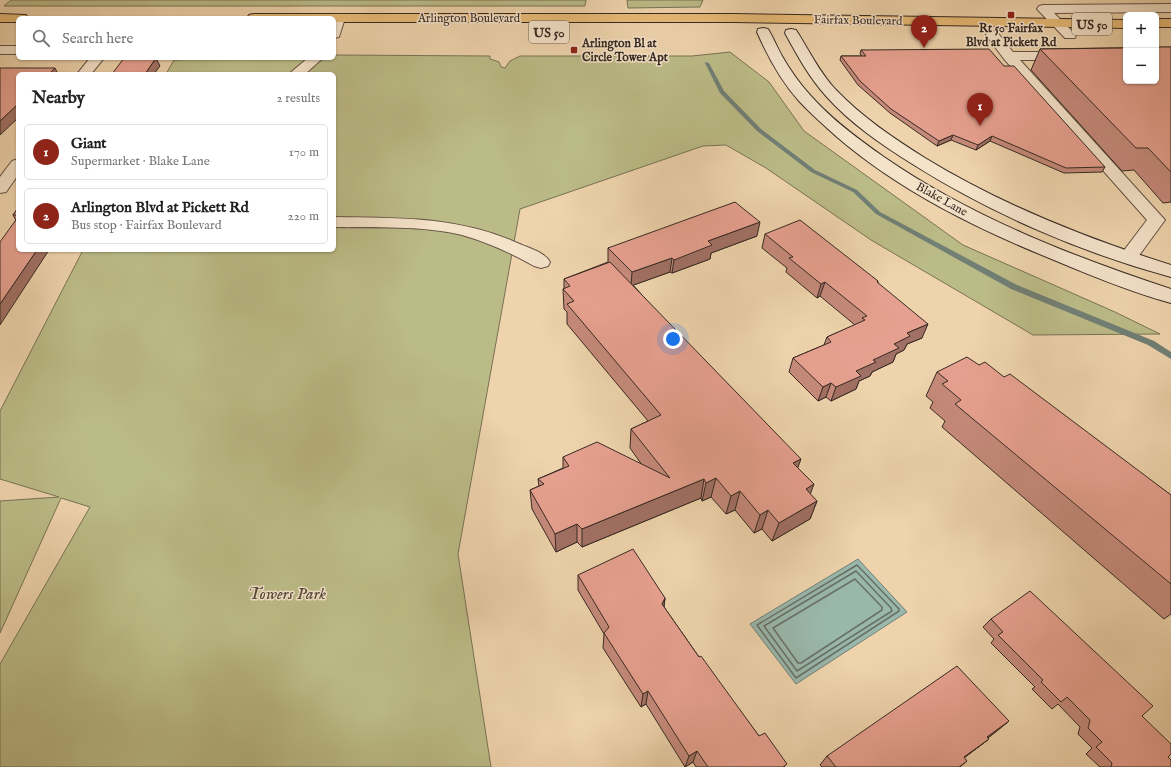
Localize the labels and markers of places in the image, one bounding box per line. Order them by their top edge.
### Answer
marker: Rt 50 Fairfax Blvd at Pickett Rd [1006,10,1016,20]
pin: 2 [911,15,937,48]
place label: Rt 50 Fairfax Blvd at Pickett Rd [966,21,1057,50]
place label: Arlington Bl at Circle Tower Apt [581,36,669,66]
marker: Arlington Bl at Circle Tower Apt [569,45,579,55]
pin: 1 [967,93,993,126]

